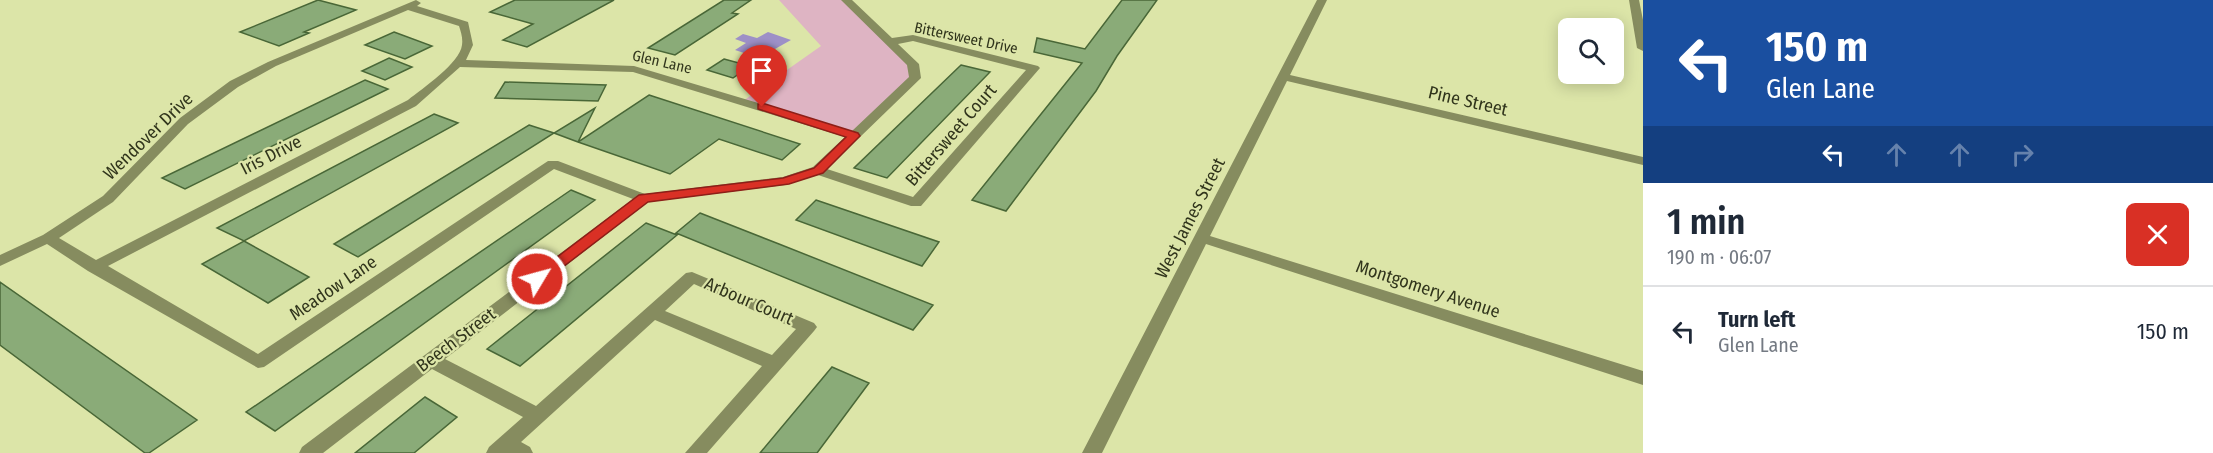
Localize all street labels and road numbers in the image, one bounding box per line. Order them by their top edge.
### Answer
street label: Bittersweet Drive [913,18,1019,58]
street label: Glen Lane [630,46,694,78]
street label: Bittersweet Court [901,79,1001,190]
street label: Pine Street [1426,81,1510,121]
street label: Wendover Drive [99,88,198,184]
street label: Iris Drive [237,130,305,180]
street label: West James Street [1150,154,1230,282]
street label: Meadow Lane [285,251,381,325]
street label: Montgomery Avenue [1353,255,1503,323]
street label: Arbour Court [701,272,797,330]
street label: Beech Street [412,303,500,377]

